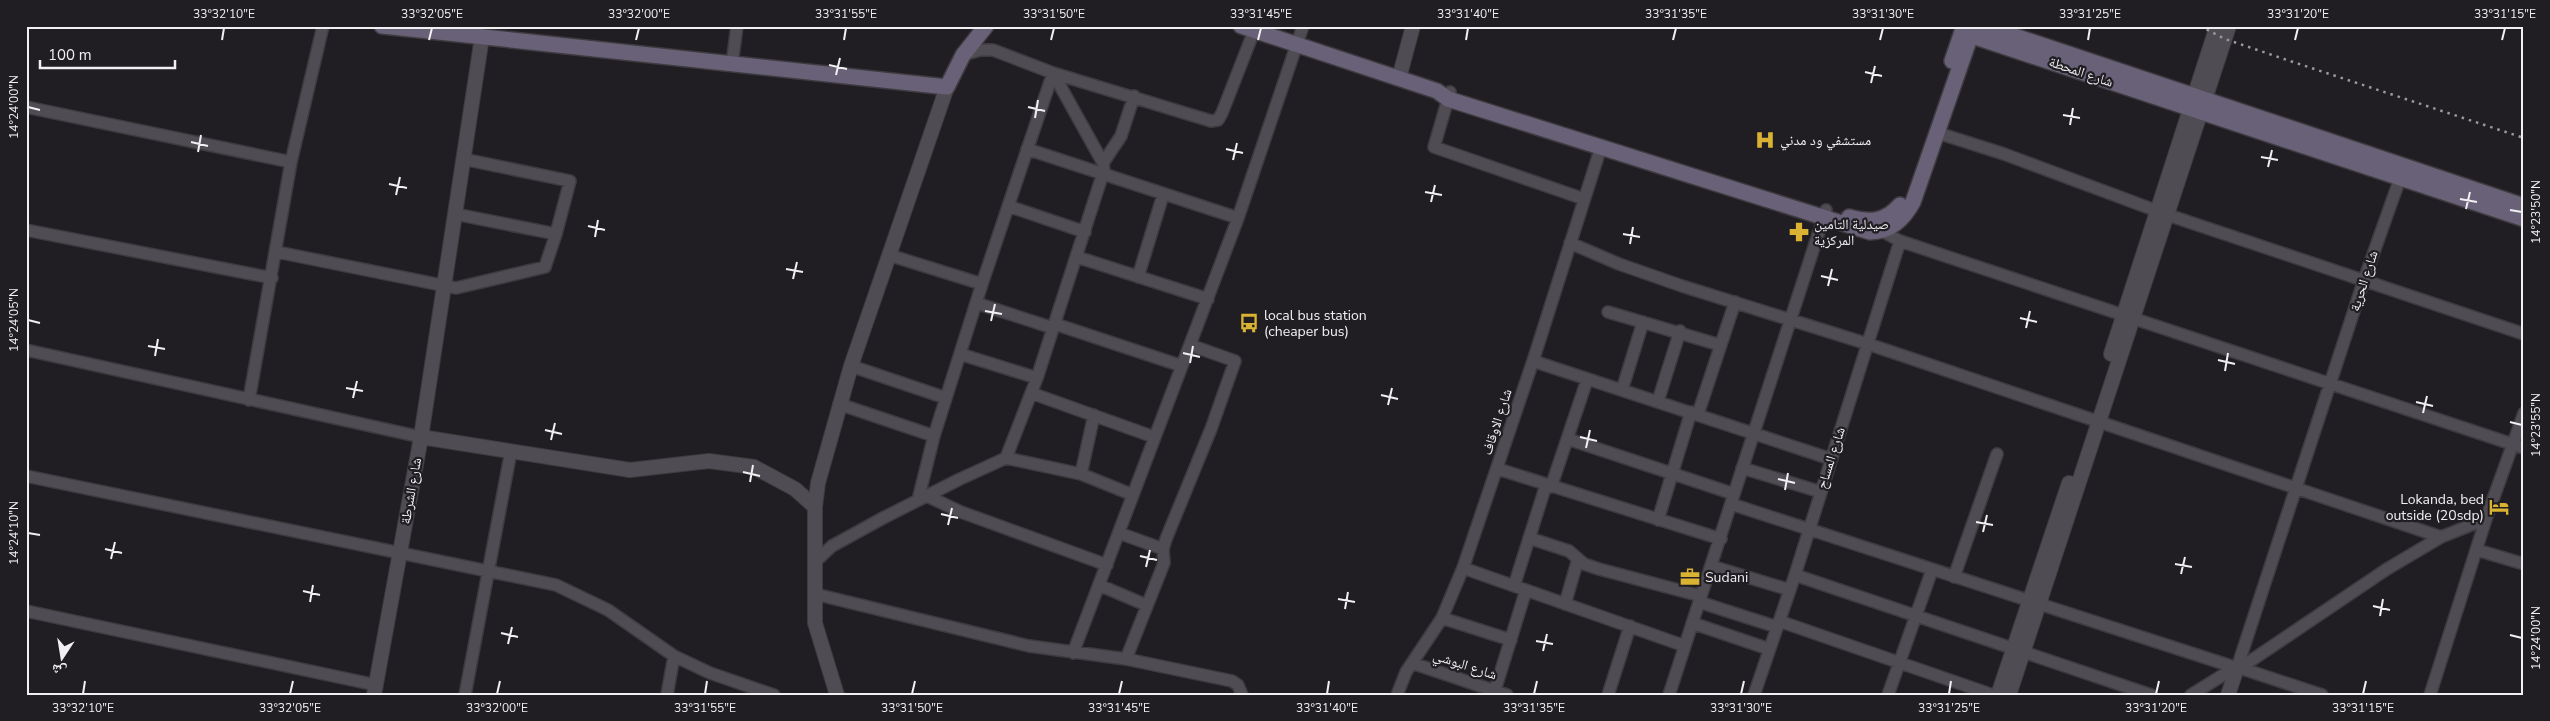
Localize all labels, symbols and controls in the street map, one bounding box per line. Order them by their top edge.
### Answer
text: 33°32'10"E [193,6,255,22]
text: 33°32'05"E [401,6,463,22]
text: 33°32'00"E [608,6,670,22]
text: 33°31'55"E [815,6,877,22]
text: 33°31'50"E [1023,6,1085,22]
text: 33°31'45"E [1230,6,1292,22]
text: 33°31'40"E [1437,6,1499,22]
text: 33°31'35"E [1645,6,1707,22]
text: 33°31'30"E [1852,6,1914,22]
text: 33°31'25"E [2059,6,2121,22]
text: 33°31'20"E [2267,6,2329,22]
text: 33°31'15"E [2474,6,2536,22]
scale bar [40,38,175,70]
text: 100 m [48,45,92,65]
street label: شارع المحطة [2046,52,2116,92]
text: 14°24'00"N [6,75,22,139]
hospital icon: مستشفي ود مدني [1754,129,1776,151]
place label: مستشفي ود مدني [1780,131,1871,151]
text: 14°23'50"N [2528,180,2544,244]
place label: صيدلية التامين المركزية [1814,215,1889,250]
pharmacy icon: صيدلية التامين المركزية [1788,221,1810,243]
street label: شارع الحرية [2345,248,2383,314]
text: 14°24'05"N [6,288,22,352]
place label: local bus station (cheaper bus) [1264,306,1367,341]
bus stop icon: local bus station (cheaper bus) [1238,312,1260,334]
street label: شارع الاوقاف [1477,386,1517,458]
text: 14°23'55"N [2528,393,2544,457]
street label: شارع المساح [1812,425,1850,491]
street label: شارع الشرطة [396,456,426,526]
place label: Lokanda, bed outside (20sdp) [2386,490,2484,525]
hotel icon: Lokanda, bed outside (20sdp) [2488,496,2510,518]
text: 14°24'10"N [6,501,22,565]
office icon: Sudani [1679,566,1701,588]
place label: Sudani [1705,568,1748,587]
text: 14°24'00"N [2528,606,2544,670]
north arrow [38,634,88,684]
street label: شارع البوشي [1430,646,1499,686]
text: ش [50,659,69,681]
text: 33°32'10"E [52,700,114,716]
text: 33°32'05"E [259,700,321,716]
text: 33°32'00"E [466,700,528,716]
text: 33°31'55"E [674,700,736,716]
text: 33°31'50"E [881,700,943,716]
text: 33°31'45"E [1088,700,1150,716]
text: 33°31'40"E [1296,700,1358,716]
text: 33°31'35"E [1503,700,1565,716]
text: 33°31'30"E [1710,700,1772,716]
text: 33°31'25"E [1918,700,1980,716]
text: 33°31'20"E [2125,700,2187,716]
text: 33°31'15"E [2332,700,2394,716]

